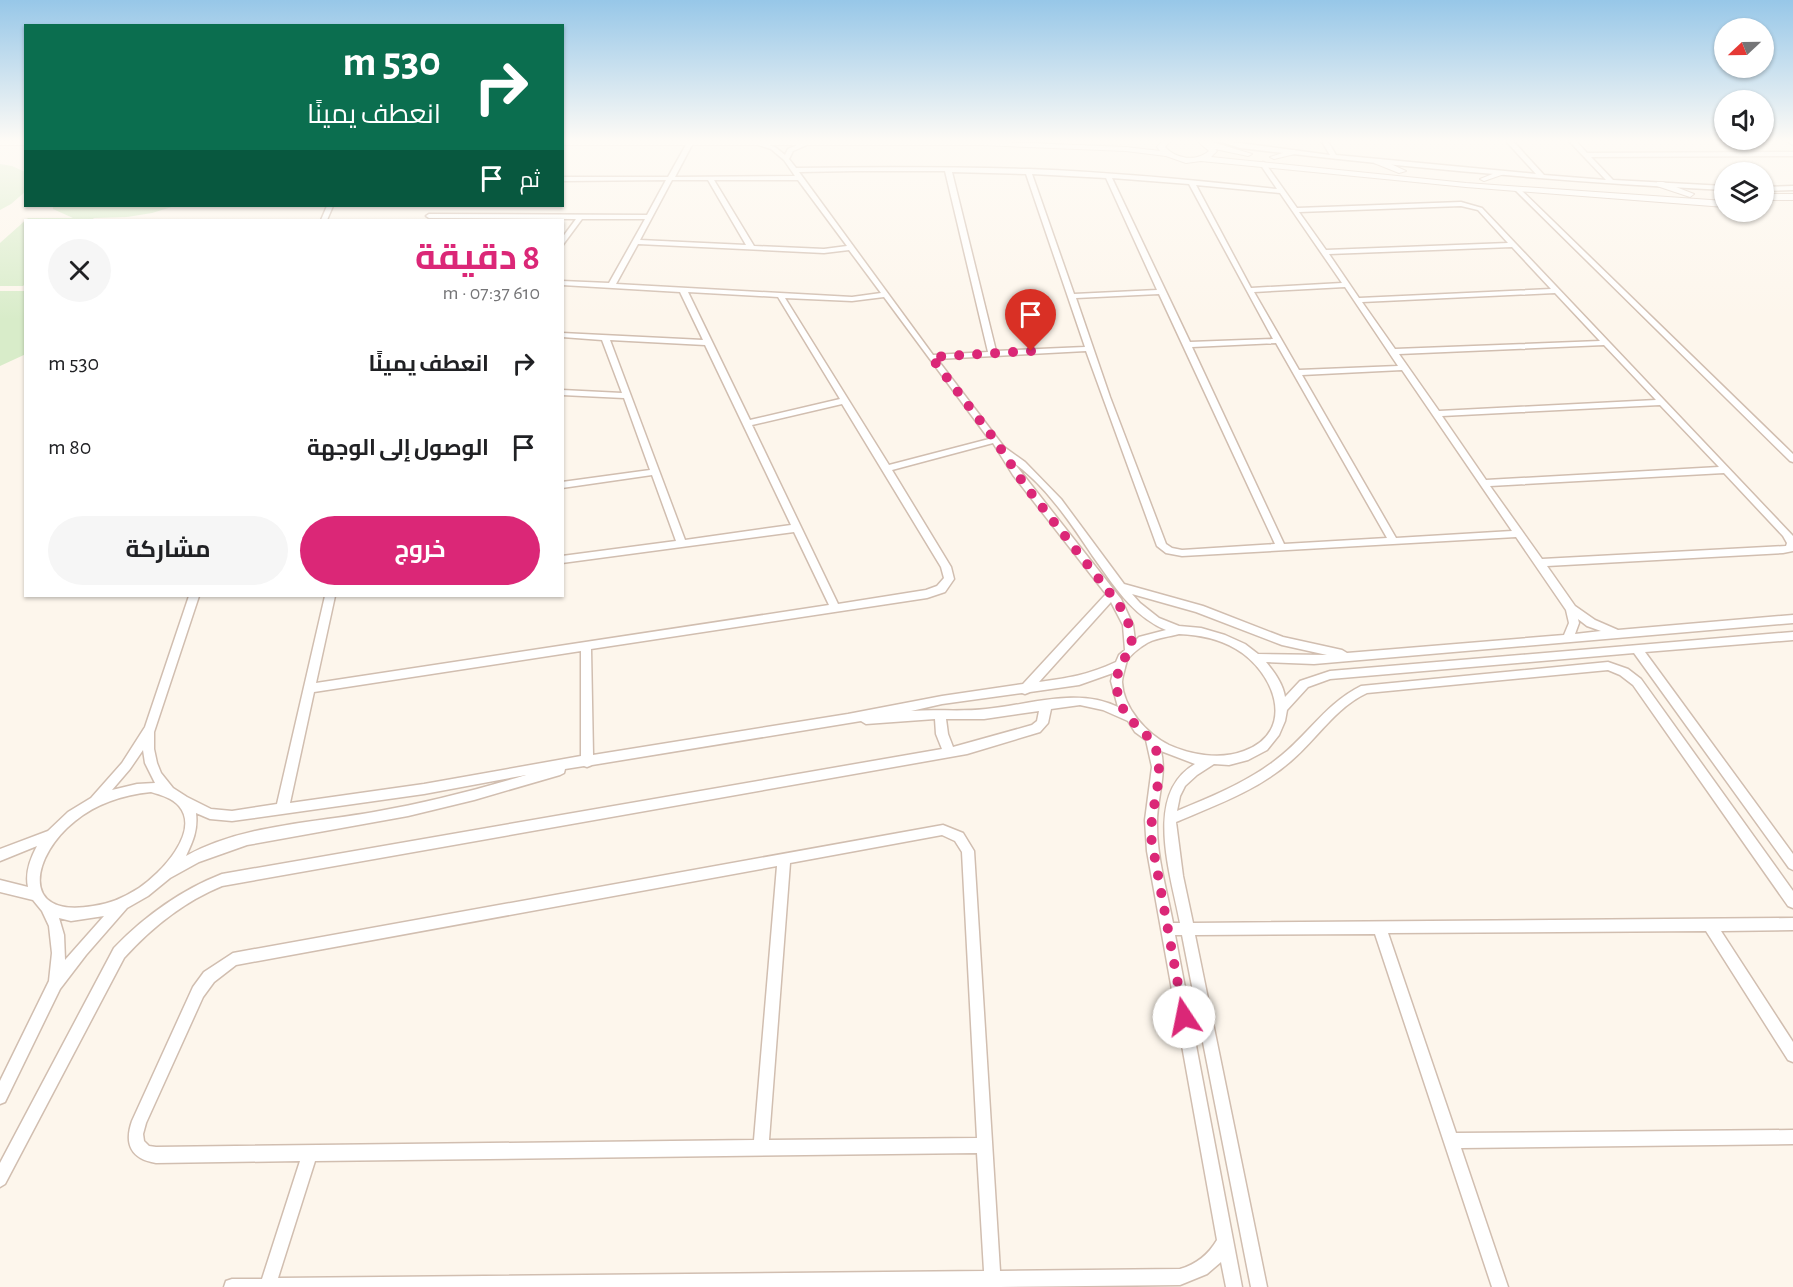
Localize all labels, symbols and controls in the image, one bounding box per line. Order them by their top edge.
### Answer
north arrow [1714,18,1774,78]
map controls [1714,18,1774,222]
text: 530 m [343,41,441,83]
icon: right [462,48,540,126]
button: sound [1714,90,1774,150]
text: انعطف يمينًا [307,101,441,128]
icon: arrive [475,162,508,195]
button: layers [1714,162,1774,222]
text: ثم [520,169,540,191]
button: close [48,239,111,302]
text: 8 دقيقة [415,240,540,276]
text: 610 m · 07:37 [443,283,540,303]
pin [1005,289,1056,351]
icon: arrive [1014,298,1047,331]
icon: right [507,347,540,380]
text: 530 m [48,352,99,374]
text: انعطف يمينًا [368,353,489,375]
icon: arrive [507,431,540,464]
text: 80 m [48,436,91,458]
text: الوصول إلى الوجهة [307,437,489,459]
button: مشاركة [48,516,288,585]
button: خروج [300,516,540,585]
position arrow [1152,985,1216,1049]

